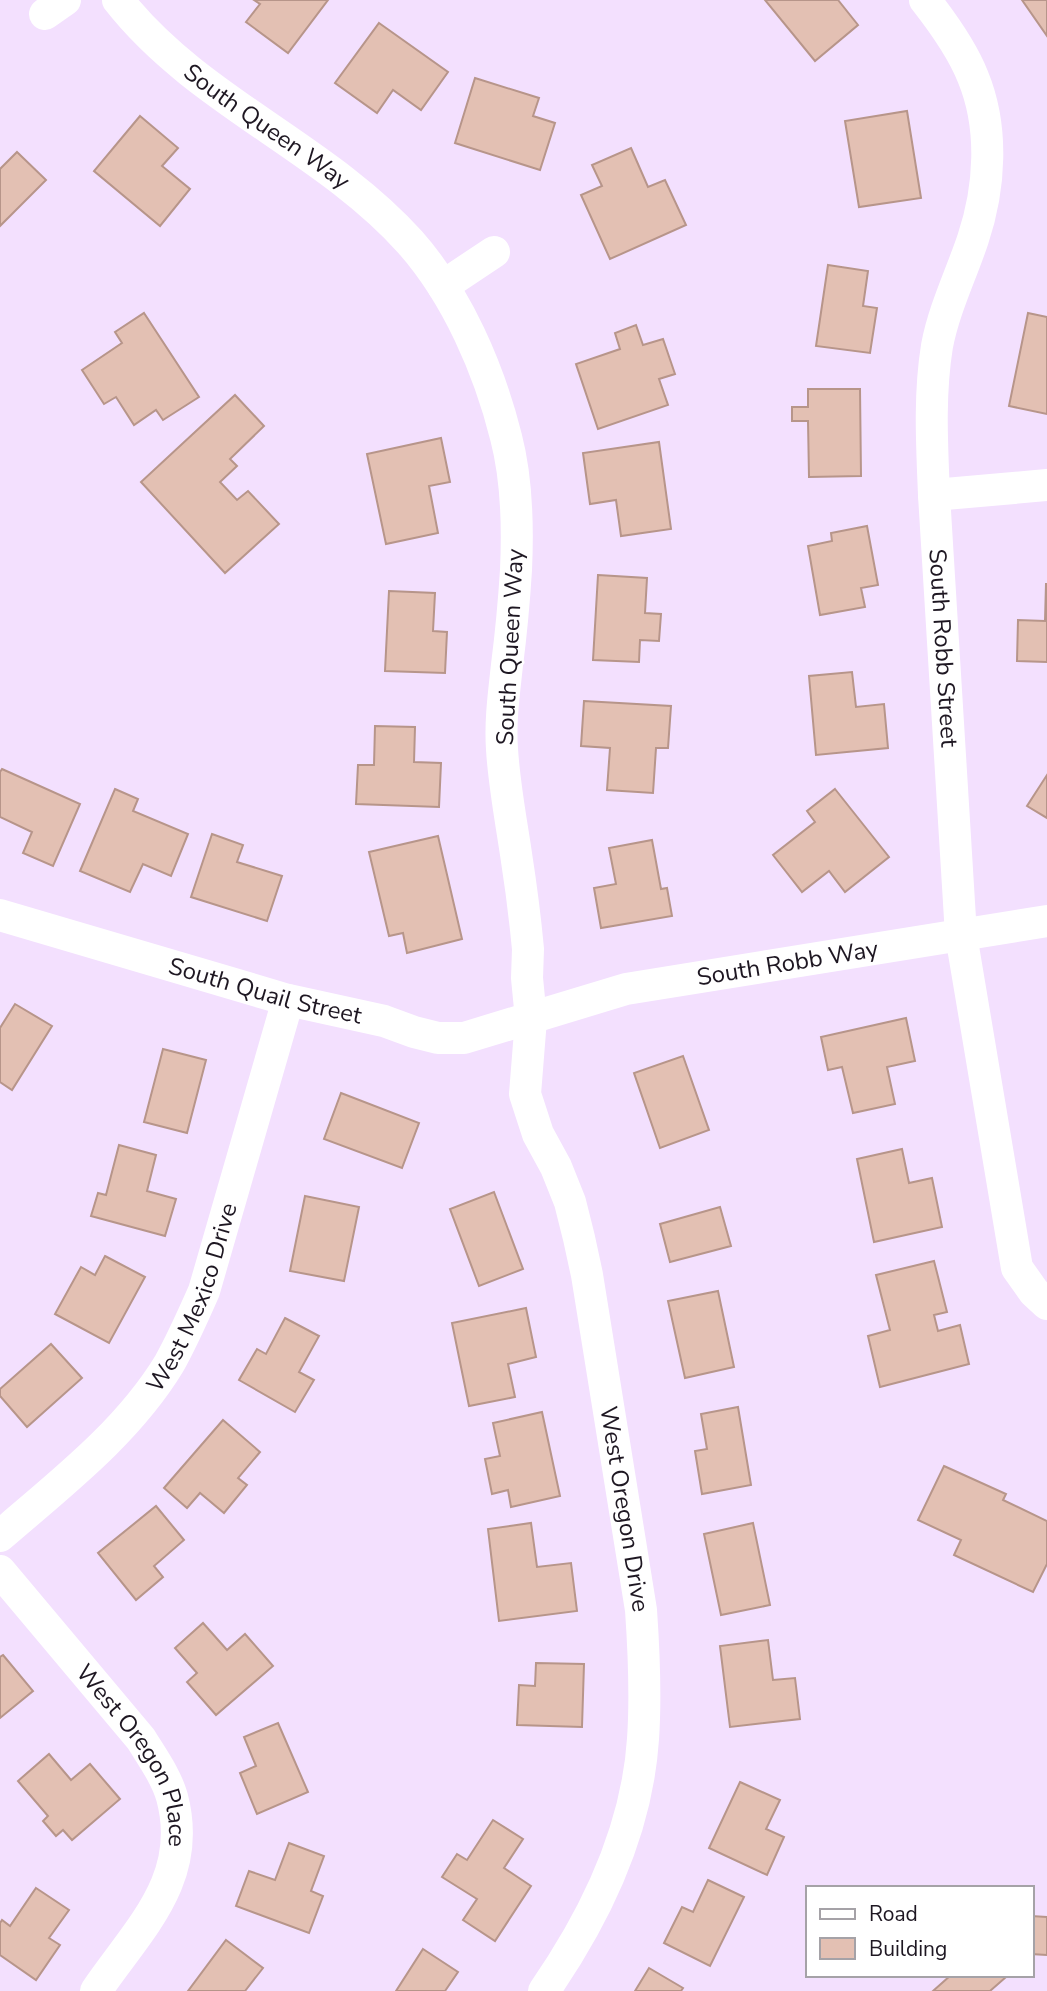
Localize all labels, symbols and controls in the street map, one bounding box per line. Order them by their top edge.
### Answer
street label: South Queen Way [177,56,357,197]
street label: South Queen Way [489,547,531,746]
street label: South Robb Street [921,548,965,749]
street label: South Robb Way [694,932,881,993]
street label: South Quail Street [165,950,365,1032]
street label: West Mexico Drive [139,1199,245,1398]
street label: West Oregon Drive [592,1404,657,1614]
street label: West Oregon Place [69,1657,193,1848]
legend [806,1886,1033,1977]
text: Road [869,1900,918,1928]
text: Building [869,1935,947,1963]

